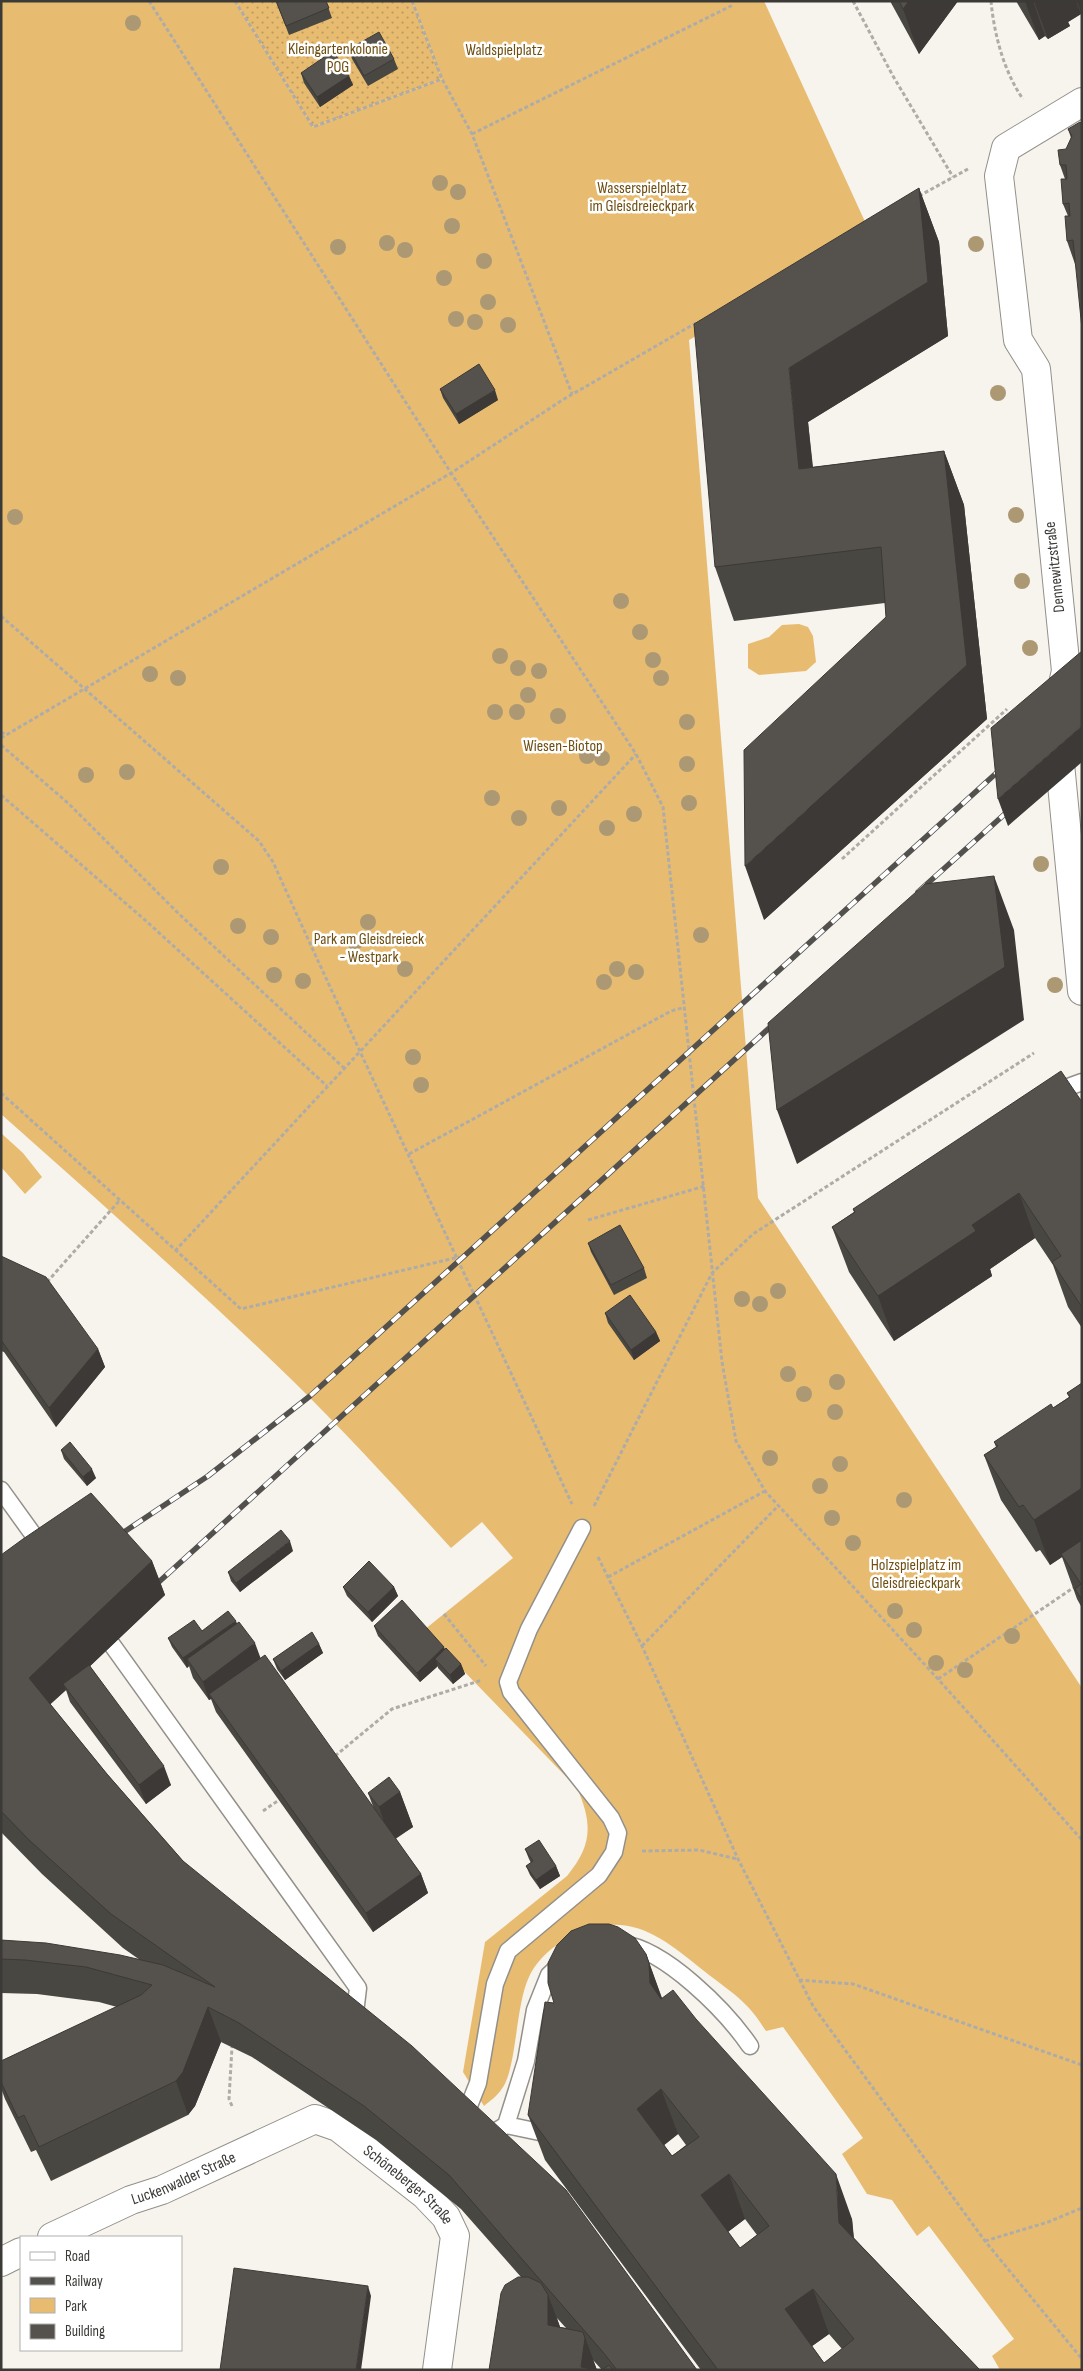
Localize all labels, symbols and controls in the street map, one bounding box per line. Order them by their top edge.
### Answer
park label: Kleingartenkolonie POG [288,40,388,77]
park label: Waldspielplatz [465,41,543,60]
park label: Wasserspielplatz im Gleisdreieckpark [590,179,694,216]
street label: Dennewitzstraße [1041,521,1069,613]
park label: Wiesen-Biotop [523,737,603,756]
park label: Park am Gleisdreieck - Westpark [314,930,424,967]
park label: Holzspielplatz im Gleisdreieckpark [871,1556,961,1593]
street label: Schöneberger Straße [360,2141,457,2227]
street label: Luckenwalder Straße [129,2148,239,2209]
legend [20,2236,182,2351]
text: Road [65,2247,90,2266]
text: Railway [65,2272,103,2291]
text: Park [65,2297,87,2316]
text: Building [65,2322,105,2341]

